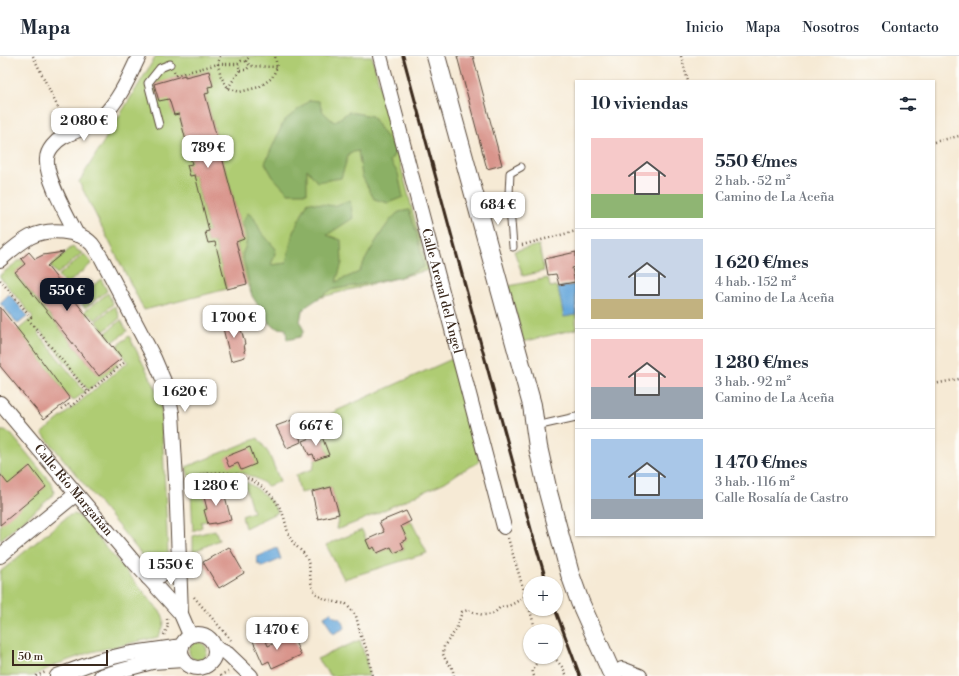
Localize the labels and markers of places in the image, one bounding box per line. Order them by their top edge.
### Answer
pin: 2 080 € [47,108,121,142]
pin: 789 € [180,135,236,169]
pin: 684 € [470,192,526,226]
pin: 550 € [39,278,95,312]
pin: 1 700 € [197,305,271,339]
pin: 1 620 € [148,379,222,413]
pin: 667 € [288,413,344,447]
pin: 1 280 € [179,473,253,507]
pin: 1 550 € [134,552,208,586]
pin: 1 470 € [240,617,314,651]

